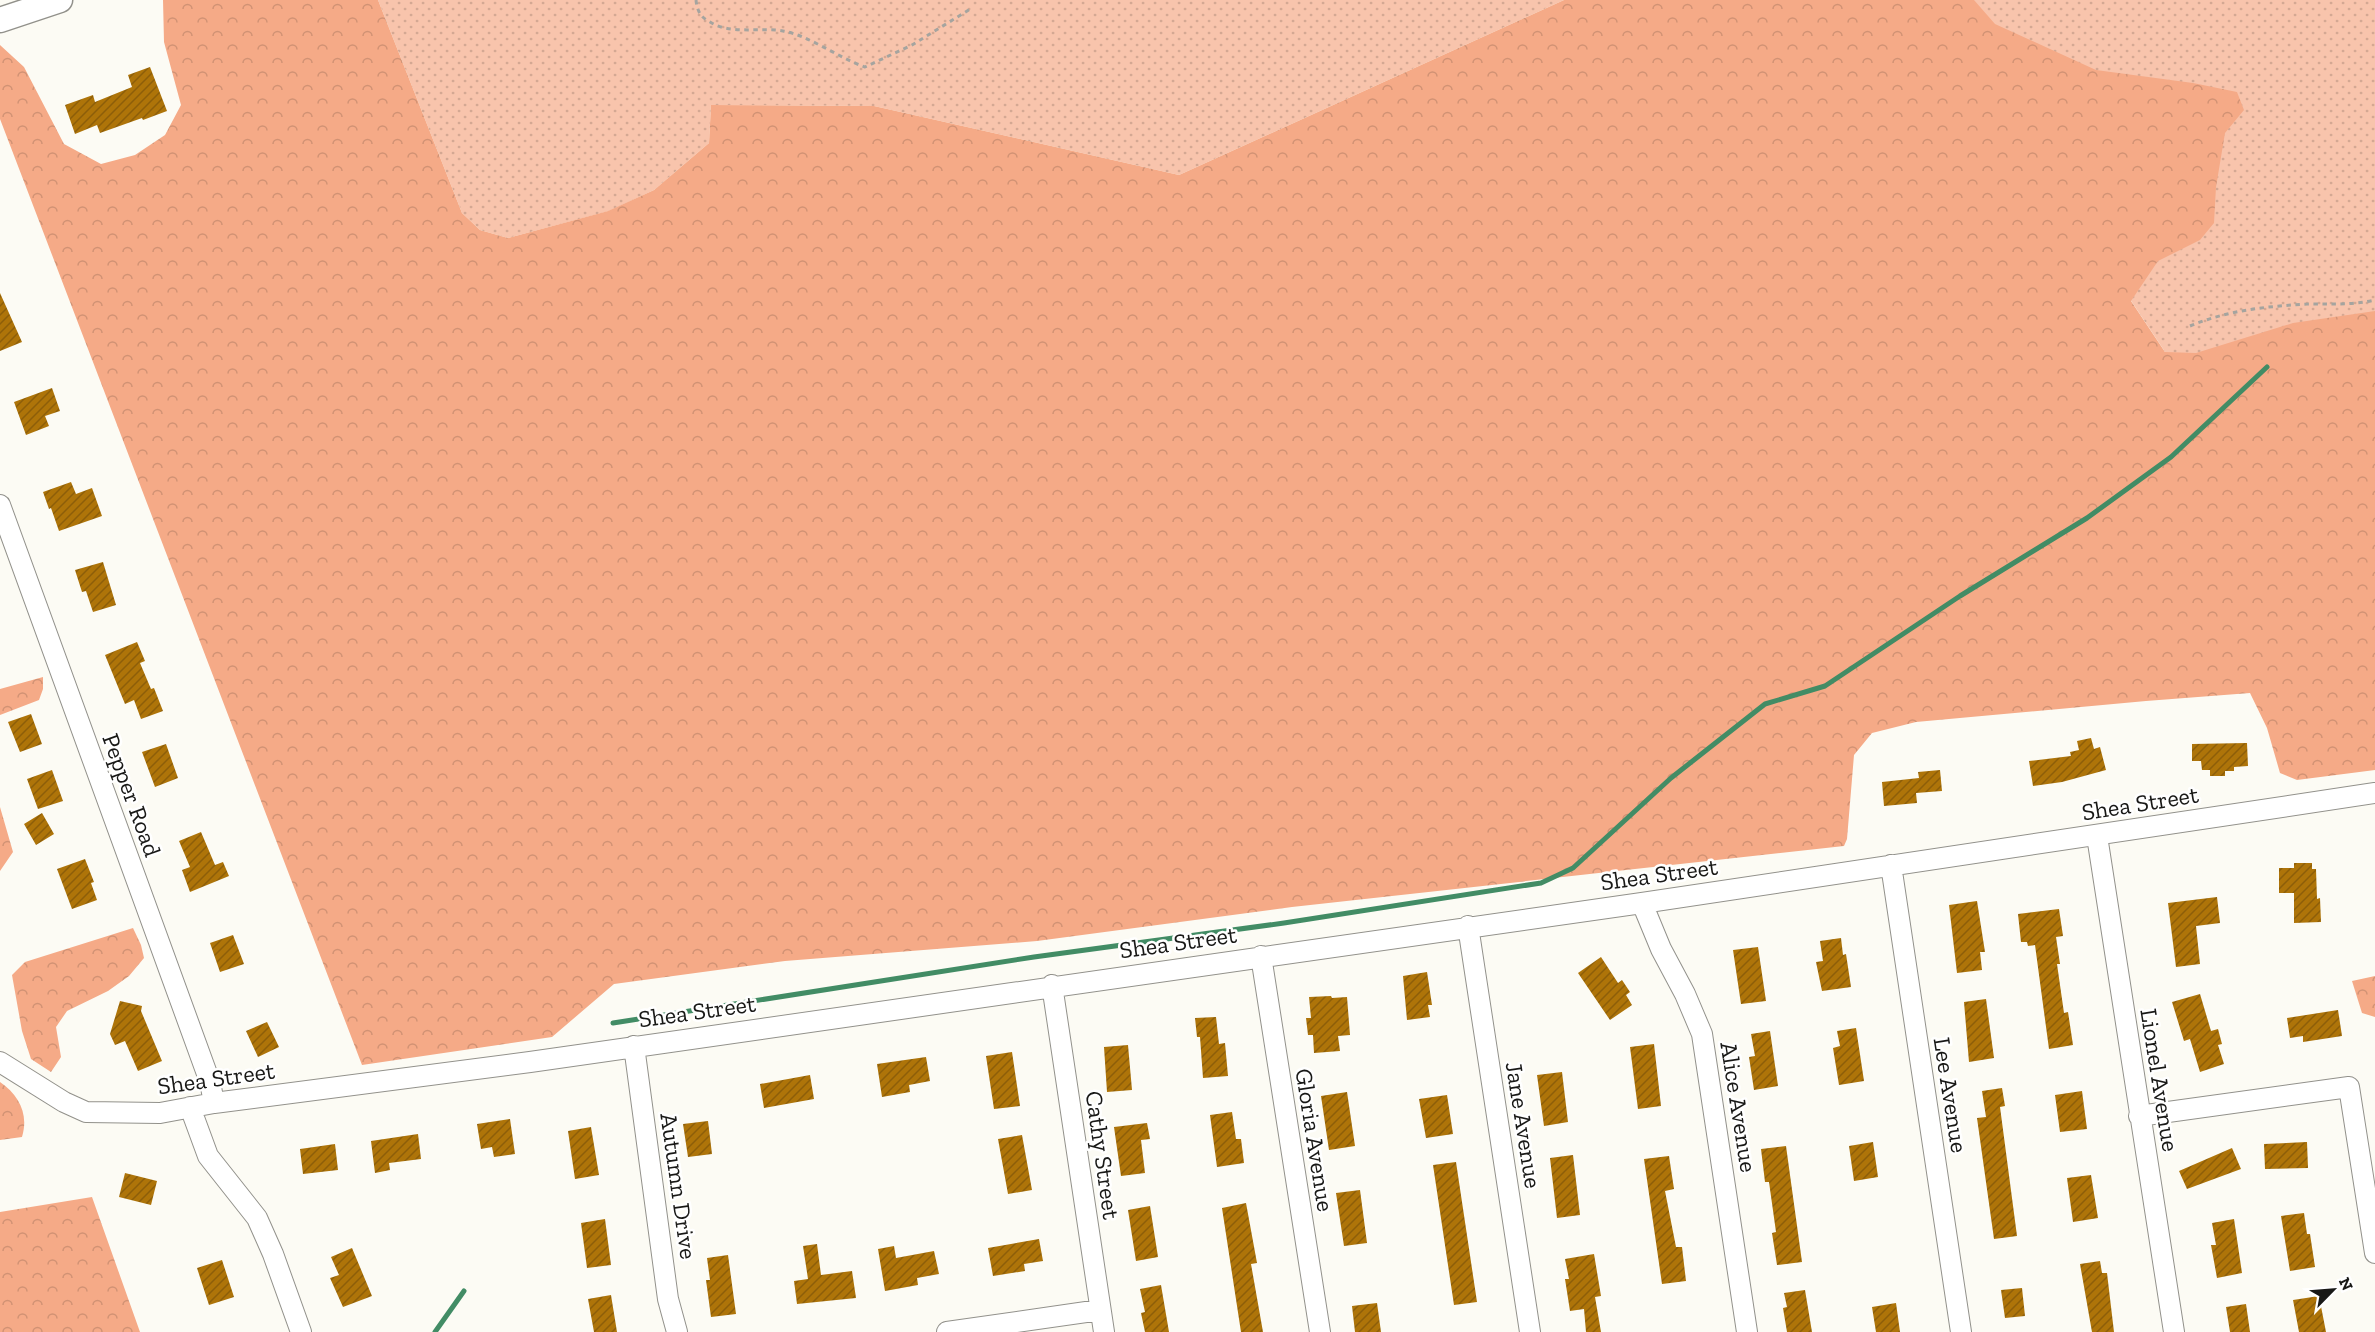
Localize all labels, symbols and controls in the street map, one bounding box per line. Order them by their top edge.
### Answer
street label: Pepper Road [96,729,168,861]
street label: Shea Street [2080,779,2201,827]
street label: Shea Street [1599,851,1719,897]
street label: Shea Street [1118,919,1238,965]
street label: Shea Street [637,988,757,1034]
street label: Lionel Avenue [2134,1006,2186,1154]
street label: Lee Avenue [1928,1035,1974,1155]
street label: Alice Avenue [1714,1040,1764,1174]
street label: Shea Street [156,1055,276,1101]
street label: Jane Avenue [1500,1060,1548,1190]
street label: Gloria Avenue [1289,1066,1341,1214]
street label: Cathy Street [1080,1089,1126,1221]
street label: Autumn Drive [654,1111,704,1261]
north arrow [2303,1260,2363,1320]
text: N [2335,1274,2357,1293]

